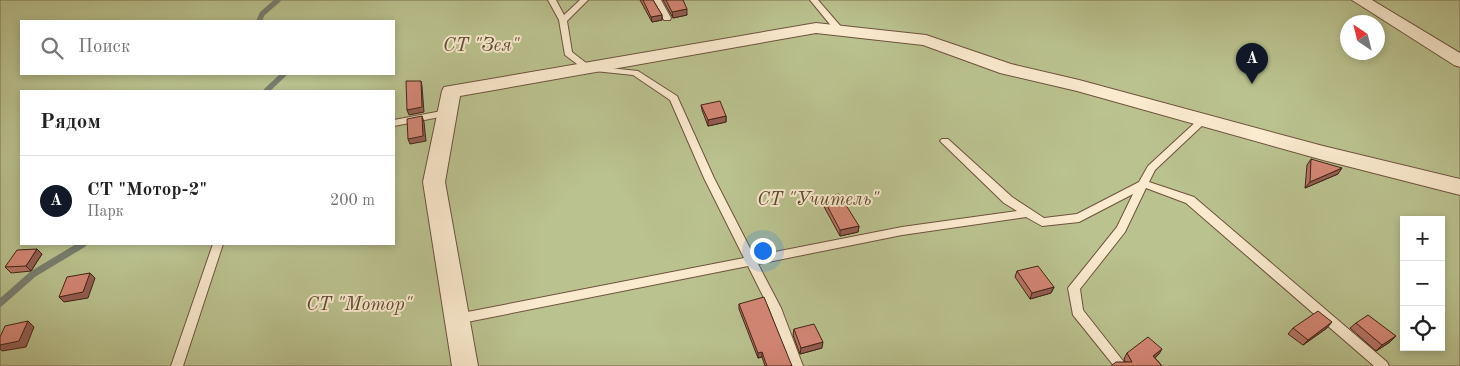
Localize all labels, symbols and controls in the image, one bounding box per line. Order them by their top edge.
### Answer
north arrow [1340,15,1385,60]
search box [20,20,395,75]
icon: search [38,34,66,62]
park label: СТ "Зея" [443,36,520,56]
text: Поиск [78,38,130,57]
pin: A [1236,43,1268,84]
text: Рядом [40,112,101,133]
text: СТ "Мотор-2" [87,181,207,200]
park label: СТ "Учитель" [757,191,880,210]
text: A [50,193,62,209]
text: 200 m [330,193,375,209]
text: Парк [87,204,124,220]
map controls [1400,216,1445,351]
button: + [1400,216,1445,261]
your location [750,238,776,264]
button: − [1400,261,1445,306]
park label: СТ "Мотор" [306,296,413,315]
button: locate [1400,306,1445,351]

